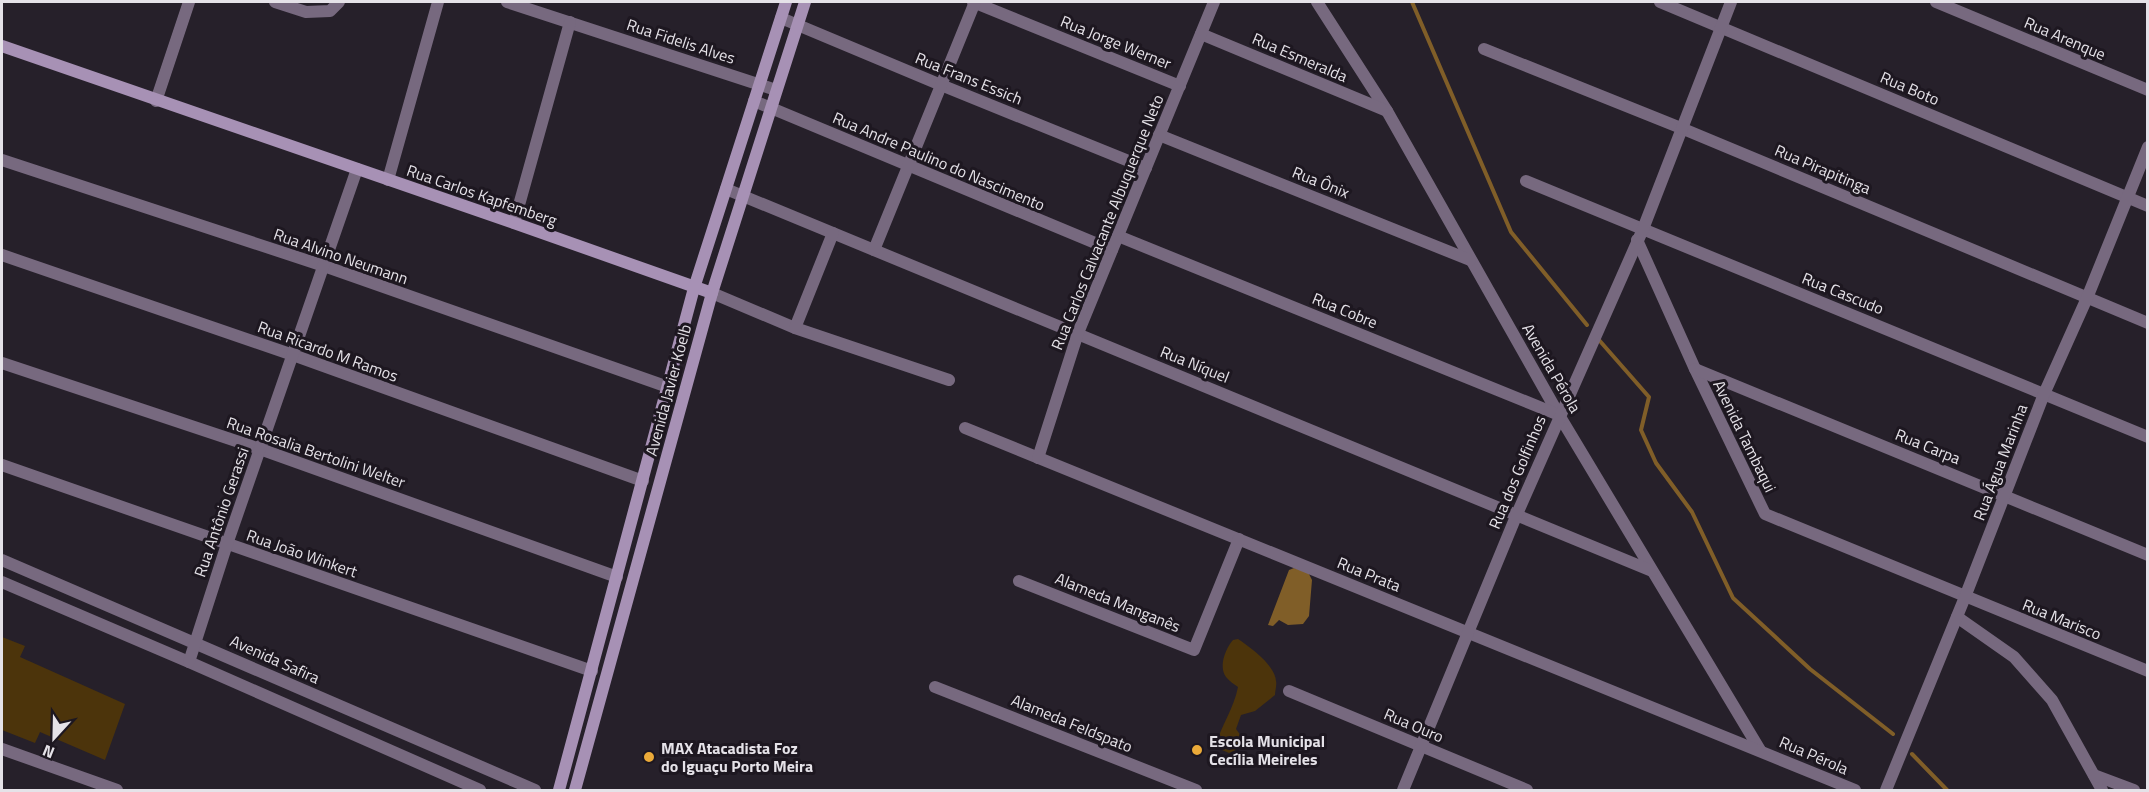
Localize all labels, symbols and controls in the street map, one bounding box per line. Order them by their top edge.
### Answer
street label: Rua Jorge Werner [1057,9,1176,75]
street label: Rua Arenque [2021,10,2109,66]
street label: Rua Fidelis Alves [624,12,738,70]
street label: Rua Esmeralda [1249,26,1351,88]
street label: Rua Frans Essich [912,46,1026,110]
street label: Rua Boto [1877,65,1943,111]
street label: Rua Carlos Calvacante Albuquerque Neto [1045,91,1169,353]
street label: Rua Andre Paulino do Nascimento [829,105,1049,217]
street label: Rua Pirapitinga [1771,138,1875,200]
street label: Rua Carlos Kapfemberg [404,158,560,232]
street label: Rua Ônix [1289,160,1353,204]
street label: Rua Alvino Neumann [271,222,411,290]
street label: Rua Cascudo [1798,266,1888,320]
street label: Rua Cobre [1309,286,1381,334]
street label: Rua Ricardo M Ramos [254,314,402,388]
street label: Avenida Pérola [1517,319,1587,417]
street label: Avenida Javier Koelb [639,322,697,458]
street label: Rua Níquel [1157,339,1233,389]
street label: Avenida Tambaqui [1707,376,1783,496]
street label: Rua Água Marinha [1967,400,2033,524]
street label: Rua Rosalia Bertolini Welter [223,410,409,494]
street label: Rua dos Golfinhos [1482,411,1552,533]
street label: Rua Carpa [1892,422,1964,470]
street label: Rua Antônio Gerassi [188,444,254,580]
street label: Rua João Winkert [243,523,361,583]
street label: Rua Prata [1334,550,1404,598]
street label: Alameda Manganês [1052,566,1184,638]
street label: Rua Marisco [2019,592,2105,646]
street label: Avenida Safira [226,629,324,689]
street label: Alameda Feldspato [1008,688,1136,758]
street label: Rua Ouro [1380,702,1448,748]
north arrow [24,708,84,768]
place label: Escola Municipal Cecília Meireles [1209,729,1325,771]
street label: Rua Pérola [1776,730,1852,780]
place label: MAX Atacadista Foz do Iguaçu Porto Meira [661,736,813,778]
text: N [39,739,58,765]
marker: Escola Municipal Cecília Meireles [1190,743,1204,757]
marker: MAX Atacadista Foz do Iguaçu Porto Meira [642,750,656,764]

